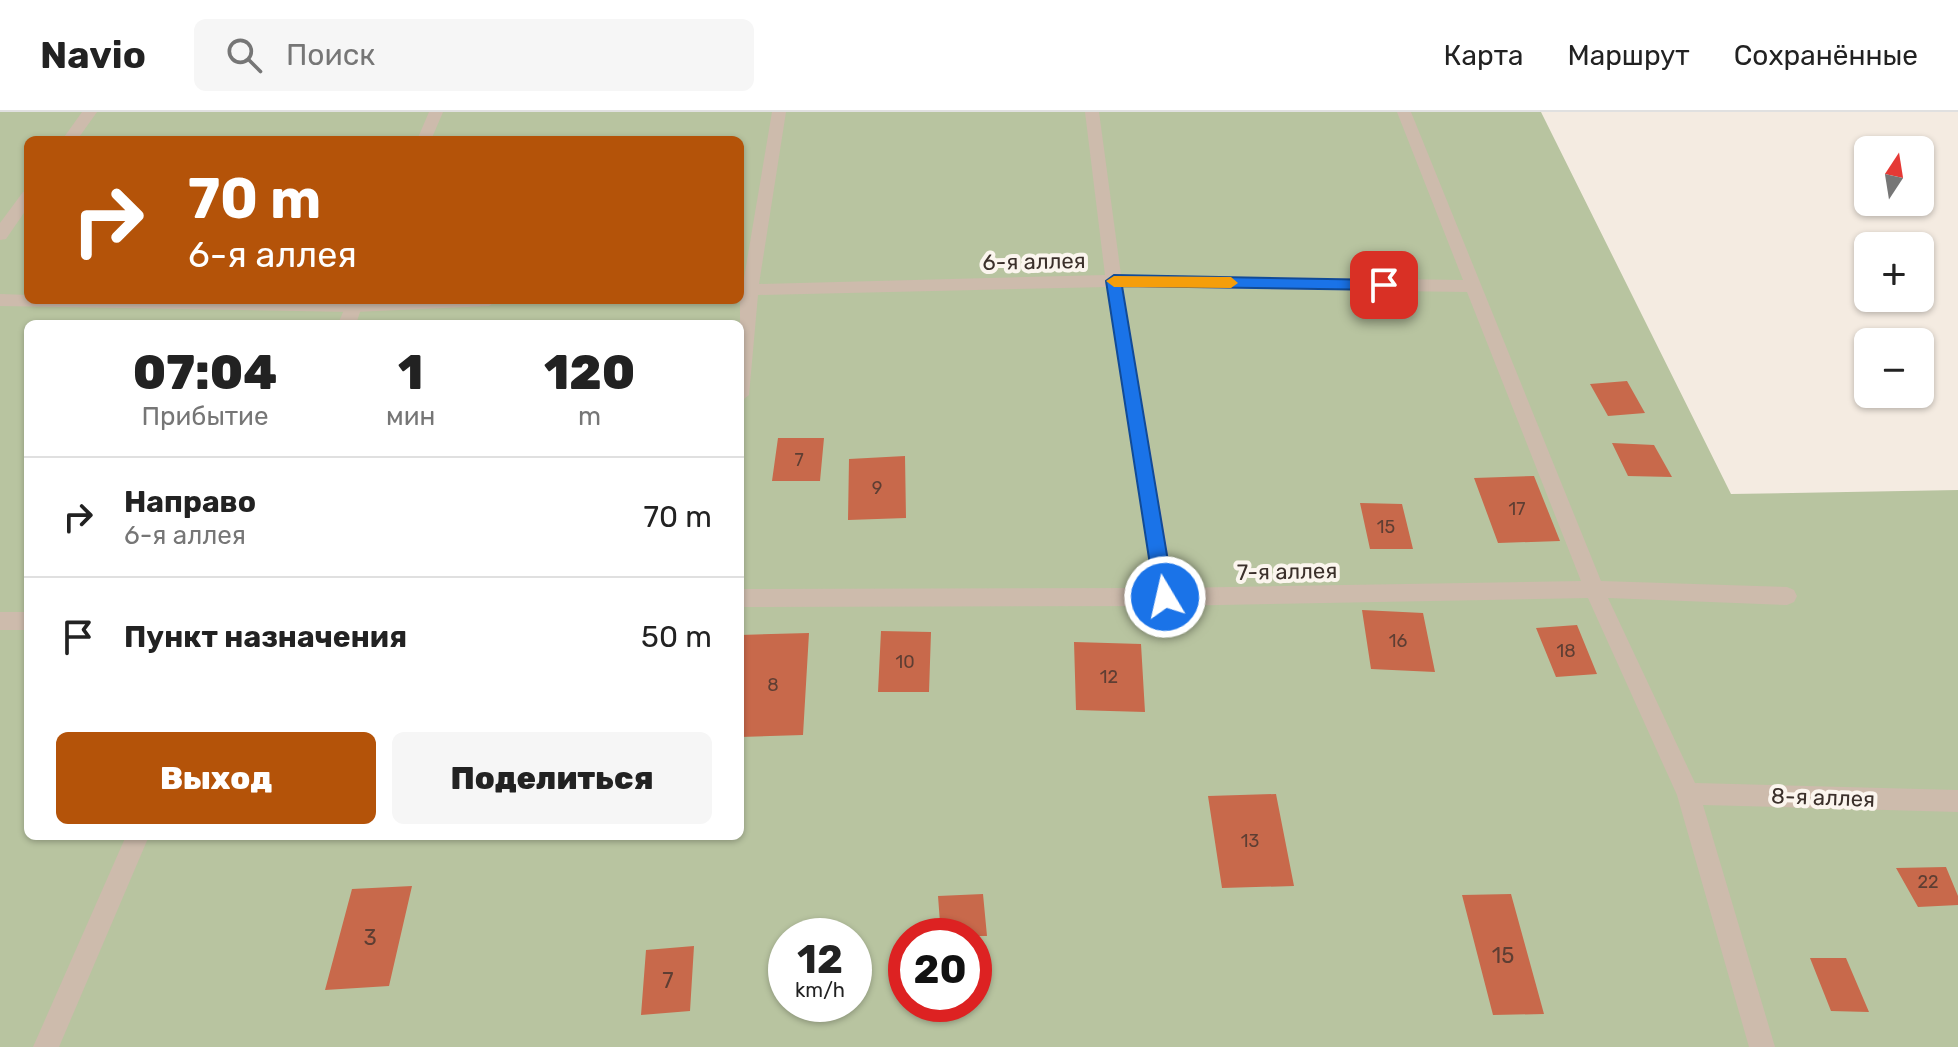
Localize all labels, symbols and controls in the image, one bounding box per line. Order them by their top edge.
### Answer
search box [194,19,754,91]
text: Navio [40,32,146,78]
icon: search [222,33,266,77]
text: Поиск [286,37,375,73]
text: Карта [1444,39,1523,72]
text: Маршрут [1567,39,1690,72]
text: Сохранённые [1734,39,1918,72]
north arrow [1854,136,1934,216]
map controls [1854,136,1934,408]
text: 70 m [188,166,321,232]
icon: right [56,168,160,272]
button: + [1854,232,1934,312]
text: 6-я аллея [188,233,357,276]
street label: 6-я аллея [982,247,1086,276]
pin [1350,251,1418,319]
icon: arrive [1362,263,1406,307]
button: − [1854,328,1934,408]
text: 07:04 [133,344,277,401]
text: 1 [398,344,423,401]
text: 120 [544,344,635,401]
text: Прибытие [141,401,269,432]
text: мин [386,401,435,432]
text: m [578,401,601,432]
house number: 7 [794,449,804,471]
house number: 9 [872,477,882,499]
text: Направо [124,484,256,520]
icon: right [56,495,100,539]
house number: 17 [1509,498,1525,520]
text: 70 m [644,499,712,535]
house number: 15 [1377,516,1395,538]
text: 6-я аллея [124,520,246,551]
position arrow [1123,555,1207,639]
street label: 7-я аллея [1237,557,1338,586]
icon: arrive [56,615,100,659]
text: Пункт назначения [124,619,407,655]
text: 50 m [641,619,712,655]
house number: 16 [1389,630,1407,652]
house number: 18 [1556,640,1576,662]
house number: 10 [895,651,915,673]
house number: 12 [1100,666,1118,688]
house number: 8 [767,674,779,696]
button: Выход [56,732,376,824]
button: Поделиться [392,732,712,824]
street label: 8-я аллея [1771,782,1875,813]
house number: 13 [1241,830,1259,852]
house number: 22 [1917,871,1939,893]
speed limit sign: 20 [888,918,992,1022]
house number: 3 [363,924,377,951]
text: 12 [797,936,843,983]
house number: 15 [1492,942,1514,969]
house number: 7 [662,967,674,994]
text: km/h [795,978,845,1002]

